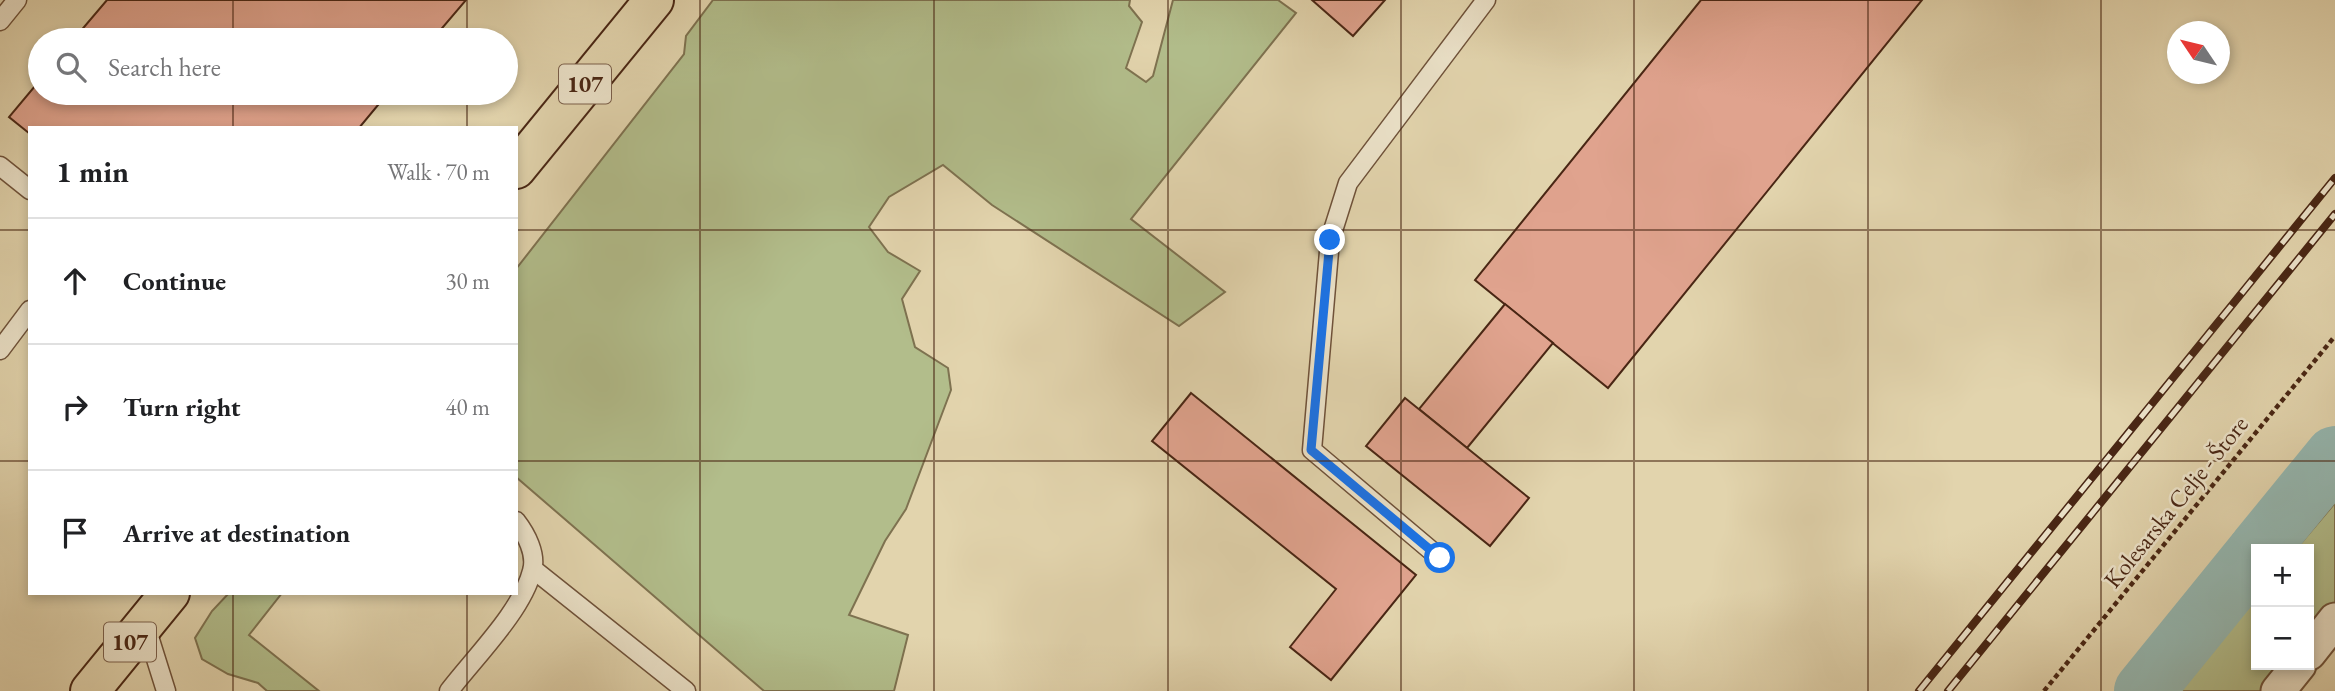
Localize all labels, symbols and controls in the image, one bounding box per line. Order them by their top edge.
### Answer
north arrow [2167,21,2230,84]
search box [28,28,518,105]
icon: search [52,48,90,86]
text: Search here [108,50,221,84]
road number: 107 [559,64,611,104]
text: 1 min [56,152,129,191]
text: Walk · 70 m [387,157,490,187]
route end [1314,224,1345,255]
icon: ahead [56,262,94,300]
text: Continue [123,264,226,298]
text: 30 m [445,266,490,296]
icon: right [56,388,94,426]
text: Turn right [123,390,241,424]
text: 40 m [445,392,490,422]
street label: Kolesarska Celje - Štore [2097,409,2255,594]
icon: arrive [56,514,94,552]
text: Arrive at destination [123,516,350,550]
route start [1424,542,1455,573]
map controls [2251,544,2314,670]
button: + [2251,544,2314,607]
button: − [2251,607,2314,670]
road number: 107 [104,622,156,662]

